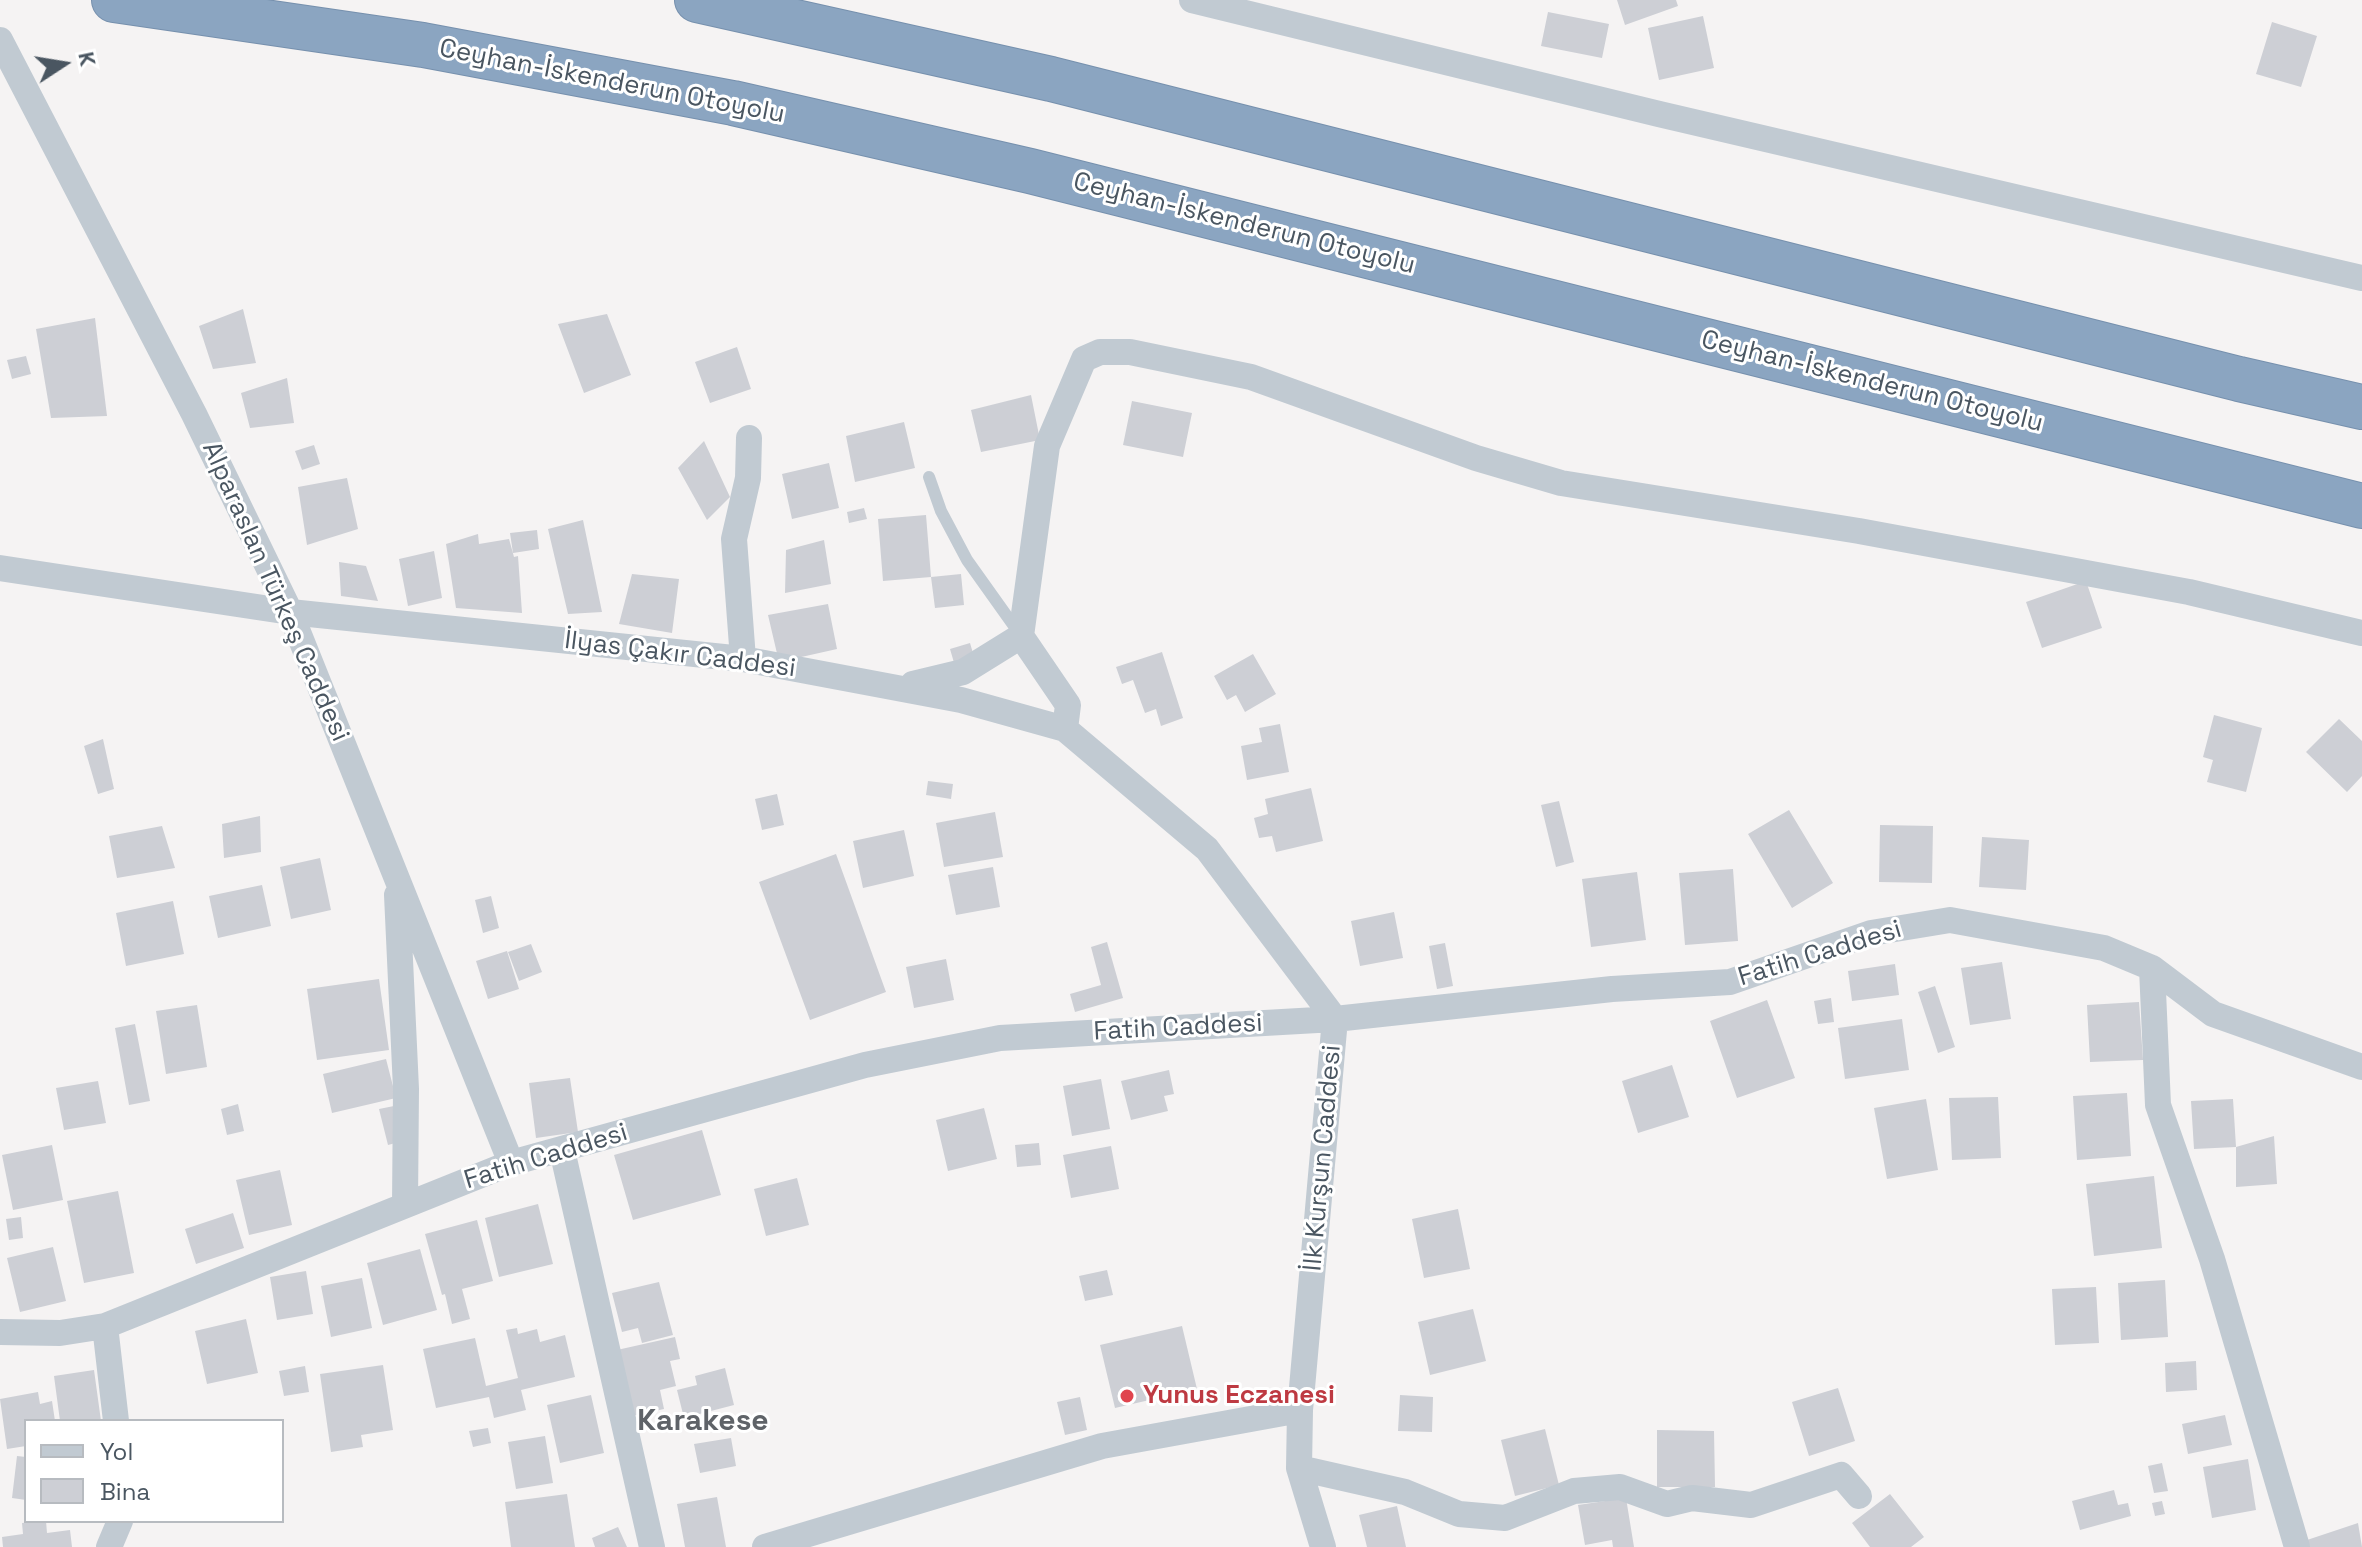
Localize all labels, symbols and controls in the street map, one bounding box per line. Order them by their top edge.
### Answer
north arrow [24,24,104,104]
street label: Ceyhan-İskenderun Otoyolu [437,33,787,131]
text: K [72,49,103,69]
street label: Ceyhan-İskenderun Otoyolu [1070,166,1418,282]
street label: Ceyhan-İskenderun Otoyolu [1698,324,2046,440]
street label: Alparaslan Türkeş Caddesi [195,437,355,747]
street label: İlyas Çakır Caddesi [563,625,797,685]
street label: Fatih Caddesi [1735,914,1905,994]
street label: Fatih Caddesi [1093,1008,1263,1048]
street label: İlk Kurşun Caddesi [1298,1044,1348,1272]
street label: Fatih Caddesi [461,1117,631,1197]
place label: Yunus Eczanesi [1143,1380,1335,1412]
marker: Yunus Eczanesi [1118,1387,1136,1405]
district label: Karakese [637,1404,769,1440]
legend [24,1419,284,1523]
text: Yol [100,1436,133,1467]
text: Bina [100,1476,150,1507]

